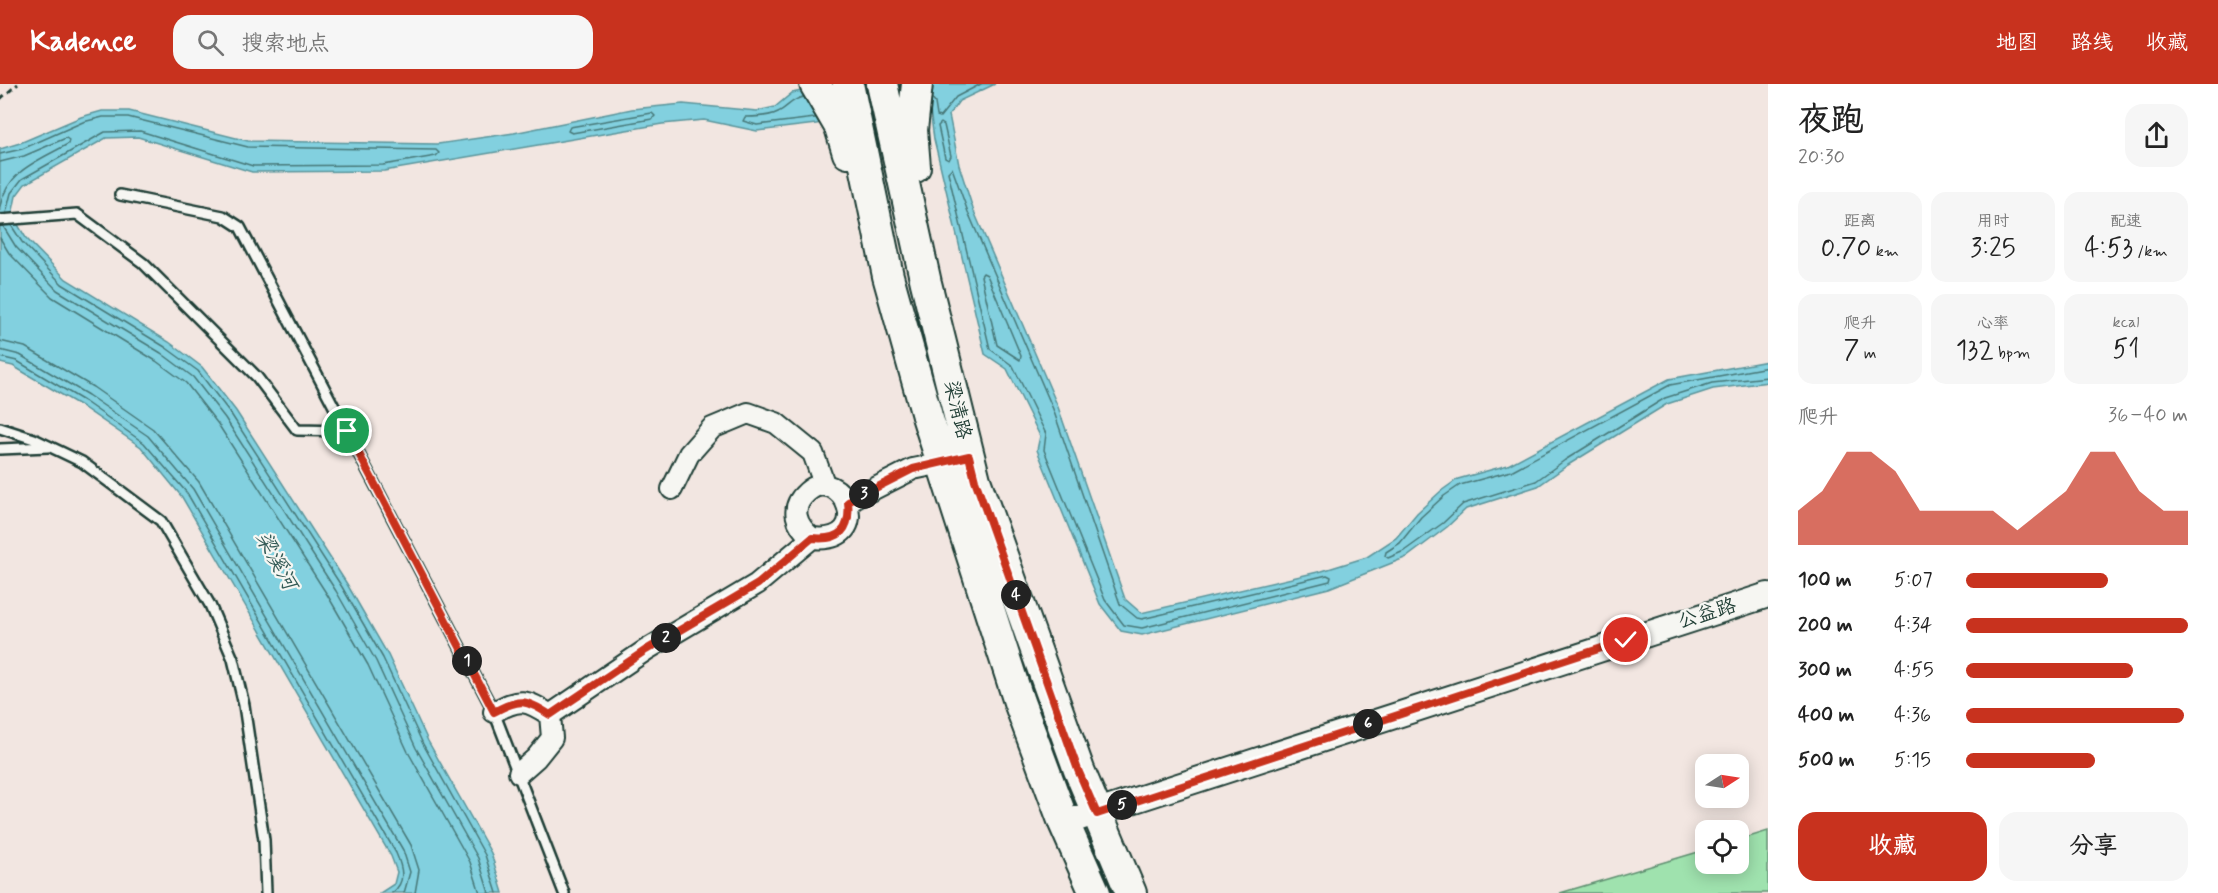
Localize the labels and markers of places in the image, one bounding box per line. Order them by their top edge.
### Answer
pin [321,405,372,456]
pin: 3 [849,479,879,509]
pin: 4 [1001,580,1031,610]
pin [1600,614,1651,665]
pin: 2 [651,623,681,653]
pin: 1 [452,646,482,676]
pin: 6 [1353,709,1383,739]
pin: 5 [1107,790,1137,820]

